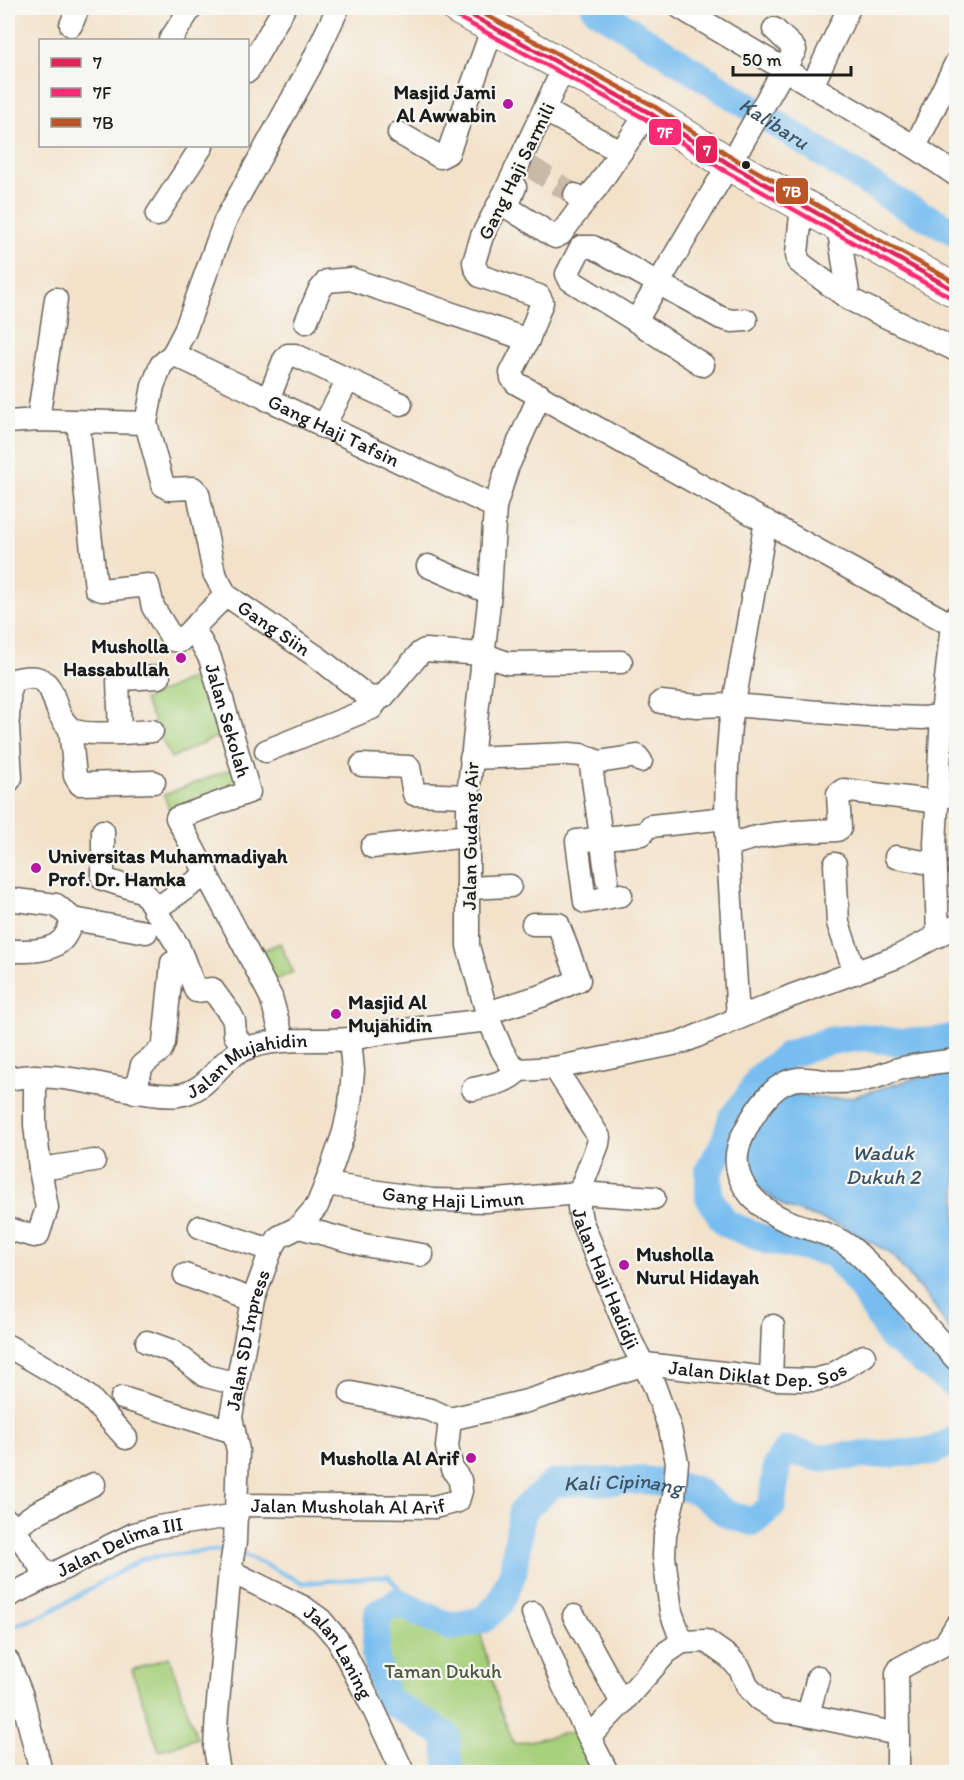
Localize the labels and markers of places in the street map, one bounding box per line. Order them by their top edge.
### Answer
place label: Masjid Jami Al Awwabin [393,80,496,127]
marker: Masjid Jami Al Awwabin [501,97,515,111]
unlabelled marker [740,159,752,171]
place label: Musholla Hassabullah [63,634,170,681]
marker: Musholla Hassabullah [174,651,188,665]
place label: Universitas Muhammadiyah Prof. Dr. Hamka [48,844,288,891]
marker: Universitas Muhammadiyah Prof. Dr. Hamka [29,861,43,875]
place label: Masjid Al Mujahidin [348,990,433,1038]
marker: Masjid Al Mujahidin [329,1007,343,1021]
place label: Musholla Nurul Hidayah [636,1242,760,1290]
marker: Musholla Nurul Hidayah [617,1258,631,1272]
place label: Musholla Al Arif [320,1446,459,1470]
marker: Musholla Al Arif [464,1451,478,1465]

